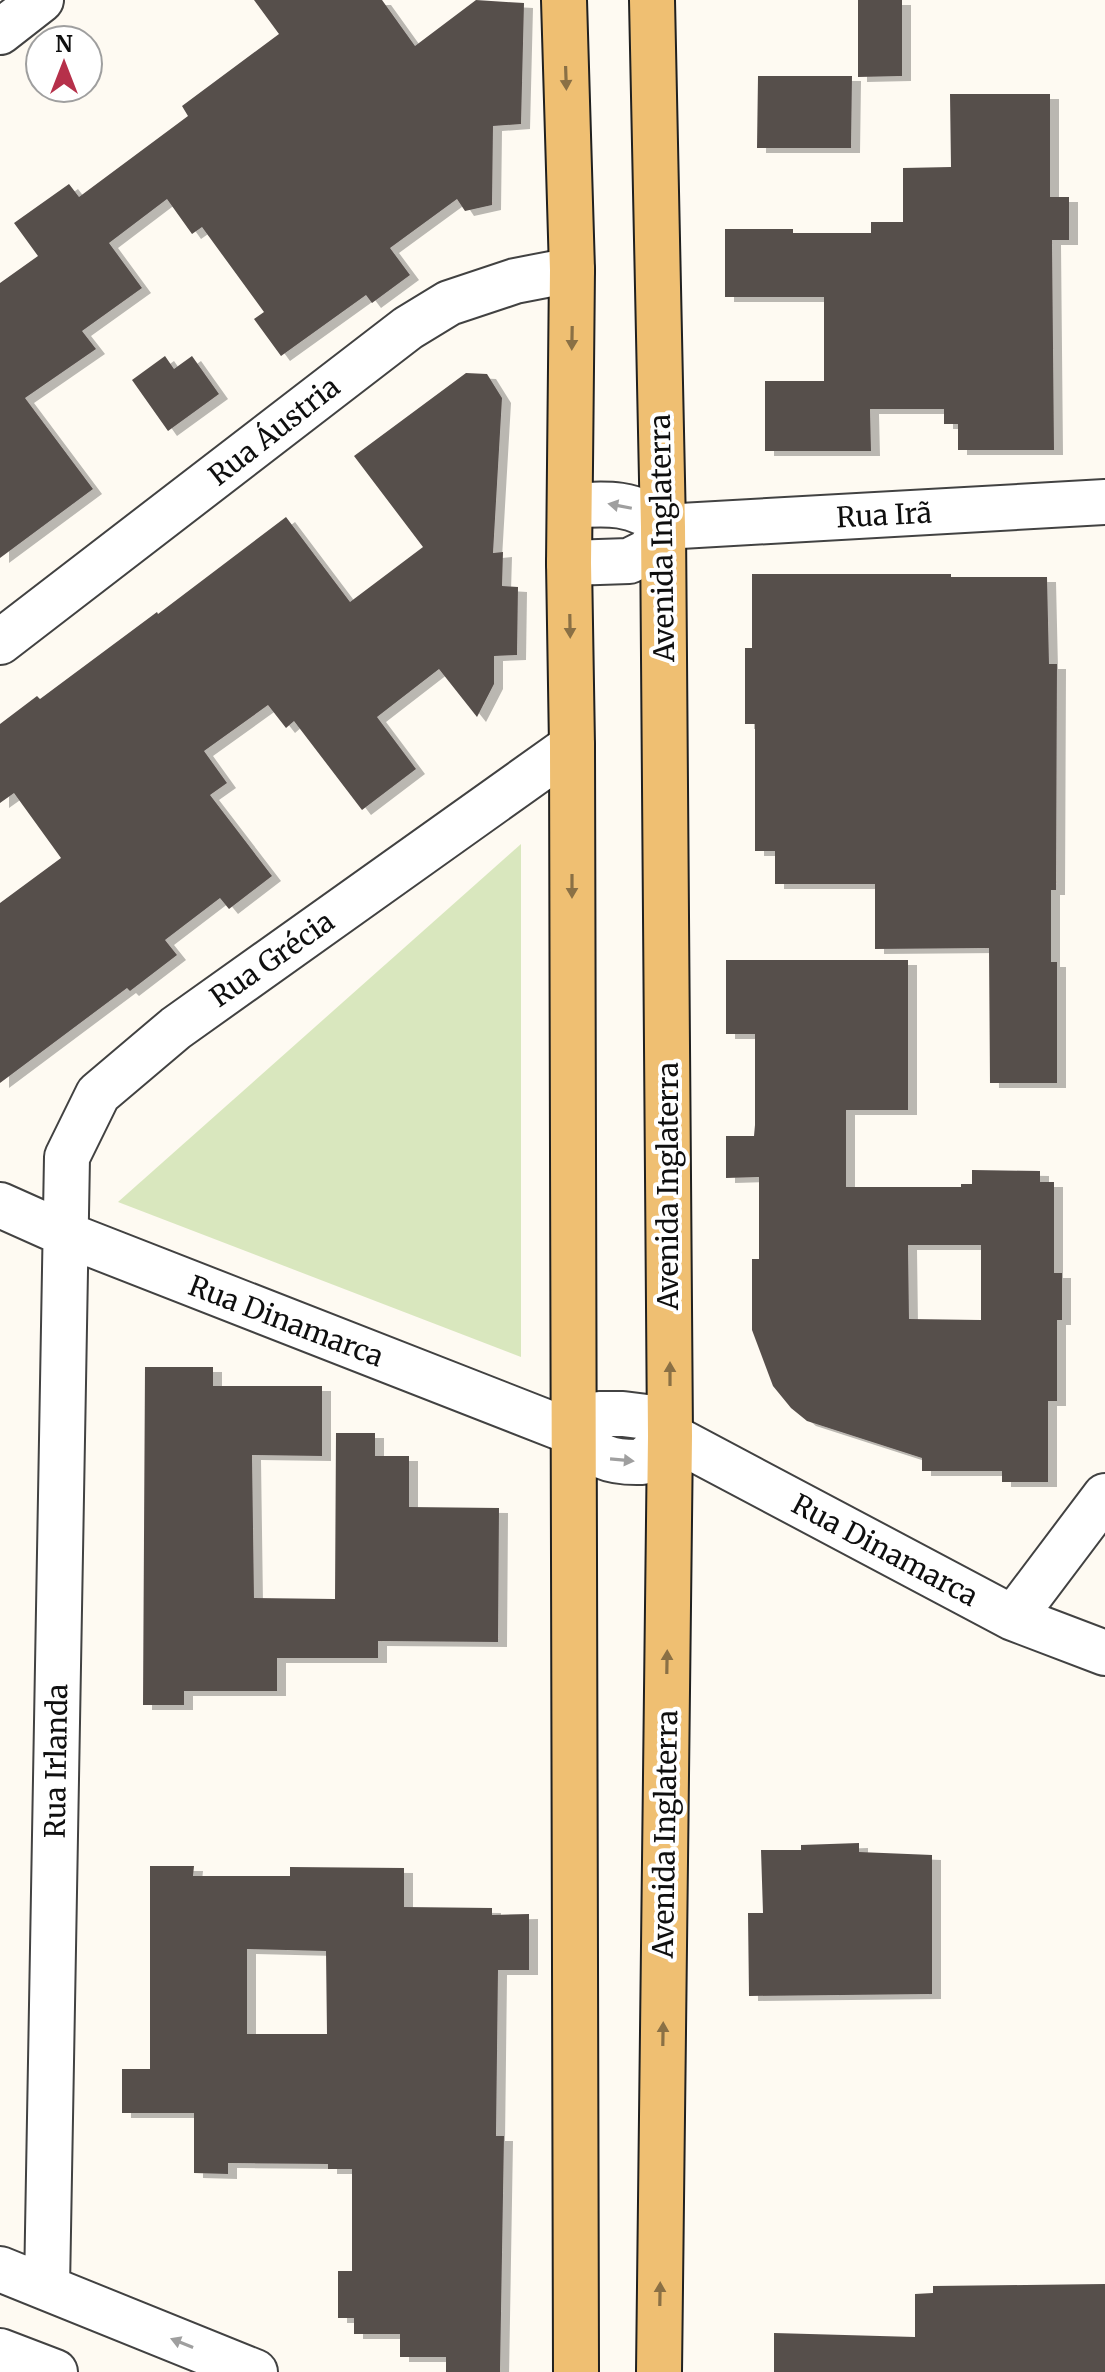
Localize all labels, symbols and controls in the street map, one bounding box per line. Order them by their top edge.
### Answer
north arrow [24,24,104,104]
text: N [55,30,73,58]
one-way arrow [560,66,573,91]
one-way arrow [565,326,578,351]
street label: Rua Áustria [201,369,347,493]
street label: Avenida Inglaterra [642,414,682,663]
street label: Rua Irã [835,495,933,535]
one-way arrow [607,499,632,511]
one-way arrow [564,614,576,639]
one-way arrow [566,874,579,899]
street label: Rua Grécia [203,903,341,1015]
street label: Avenida Inglaterra [650,1062,686,1311]
street label: Rua Dinamarca [184,1267,388,1375]
one-way arrow [664,1361,676,1386]
one-way arrow [610,1454,635,1467]
street label: Rua Dinamarca [786,1486,984,1614]
one-way arrow [661,1649,674,1674]
street label: Rua Irlanda [37,1683,75,1839]
street label: Avenida Inglaterra [645,1710,685,1959]
one-way arrow [657,2021,669,2046]
one-way arrow [654,2281,666,2306]
one-way arrow [170,2336,194,2349]

